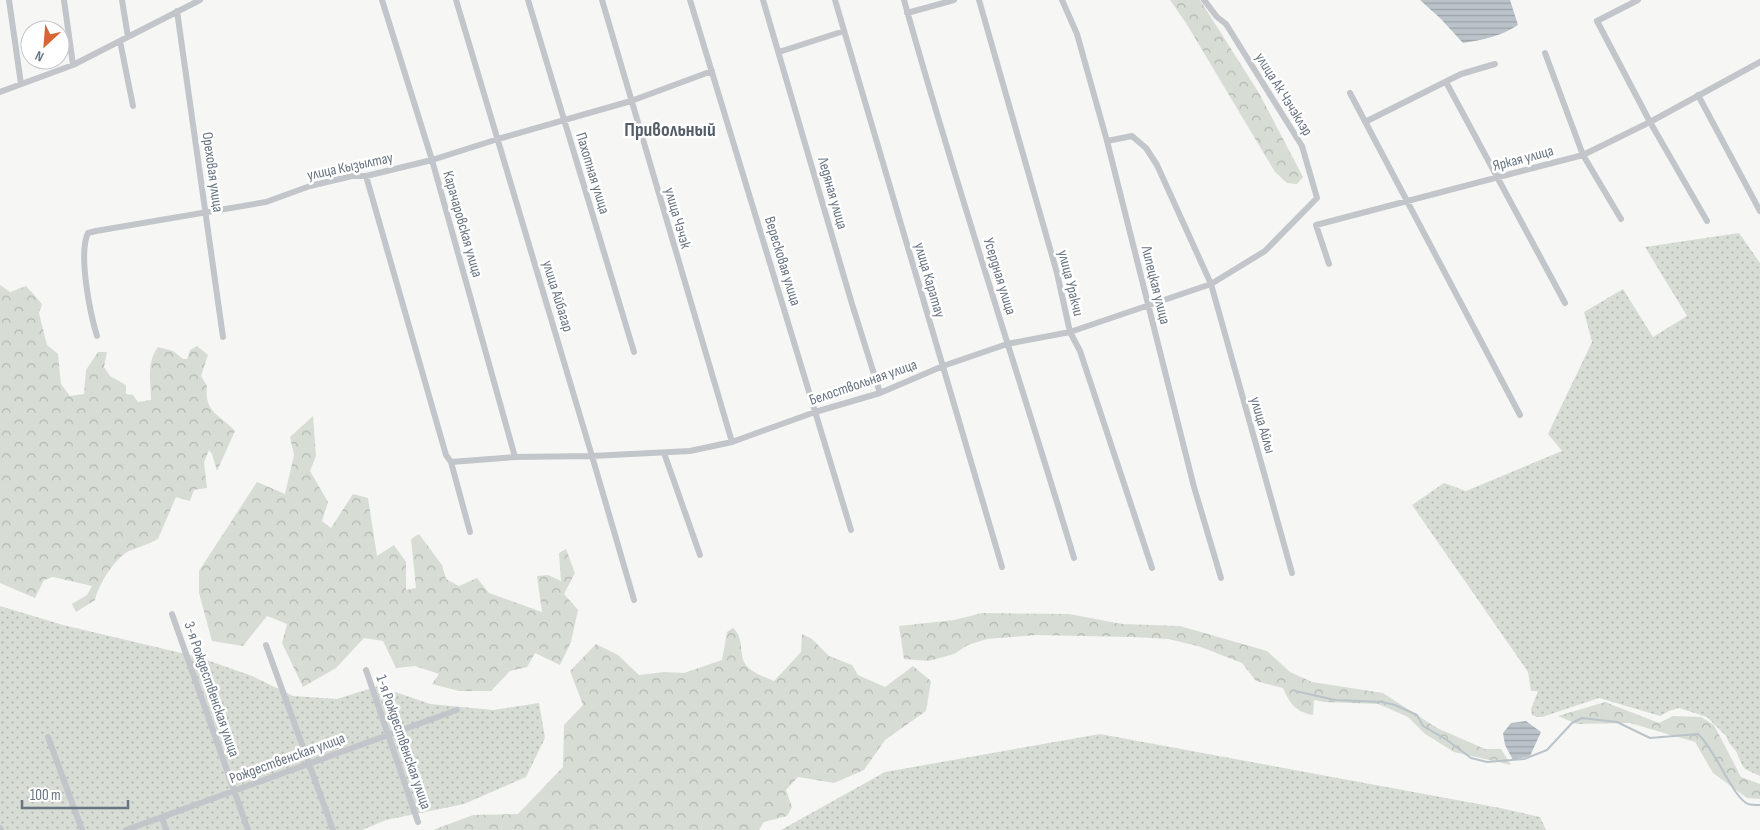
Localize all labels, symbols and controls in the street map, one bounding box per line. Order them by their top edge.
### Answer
north arrow [20,20,70,70]
text: N [32,47,47,66]
street label: улица Ак Чэчэклэр [1250,49,1317,139]
district label: Привольный [624,118,716,142]
street label: Пахотная улица [571,130,614,216]
street label: Ореховая улица [197,131,228,214]
street label: Яркая улица [1491,141,1556,176]
street label: улица Кызылтау [305,148,395,185]
street label: Ледяная улица [813,154,852,232]
street label: Карачаровская улица [438,169,487,280]
street label: улица Чэчэк [660,185,695,251]
street label: Вересковая улица [760,214,805,308]
street label: Усердная улица [979,235,1020,317]
street label: улица Каратау [910,240,949,320]
street label: Липецкая улица [1136,243,1174,327]
street label: улица Уракчи [1053,248,1088,318]
street label: улица Айбагар [538,258,577,334]
street label: Белоствольная улица [807,355,920,410]
street label: улица Айлы [1245,395,1280,456]
street label: 3-я Рождественская улица [179,619,244,760]
street label: 1-я Рождественская улица [372,673,436,812]
street label: Рождественская улица [227,729,348,788]
scale bar [22,778,129,810]
text: 100 m [30,786,61,805]

